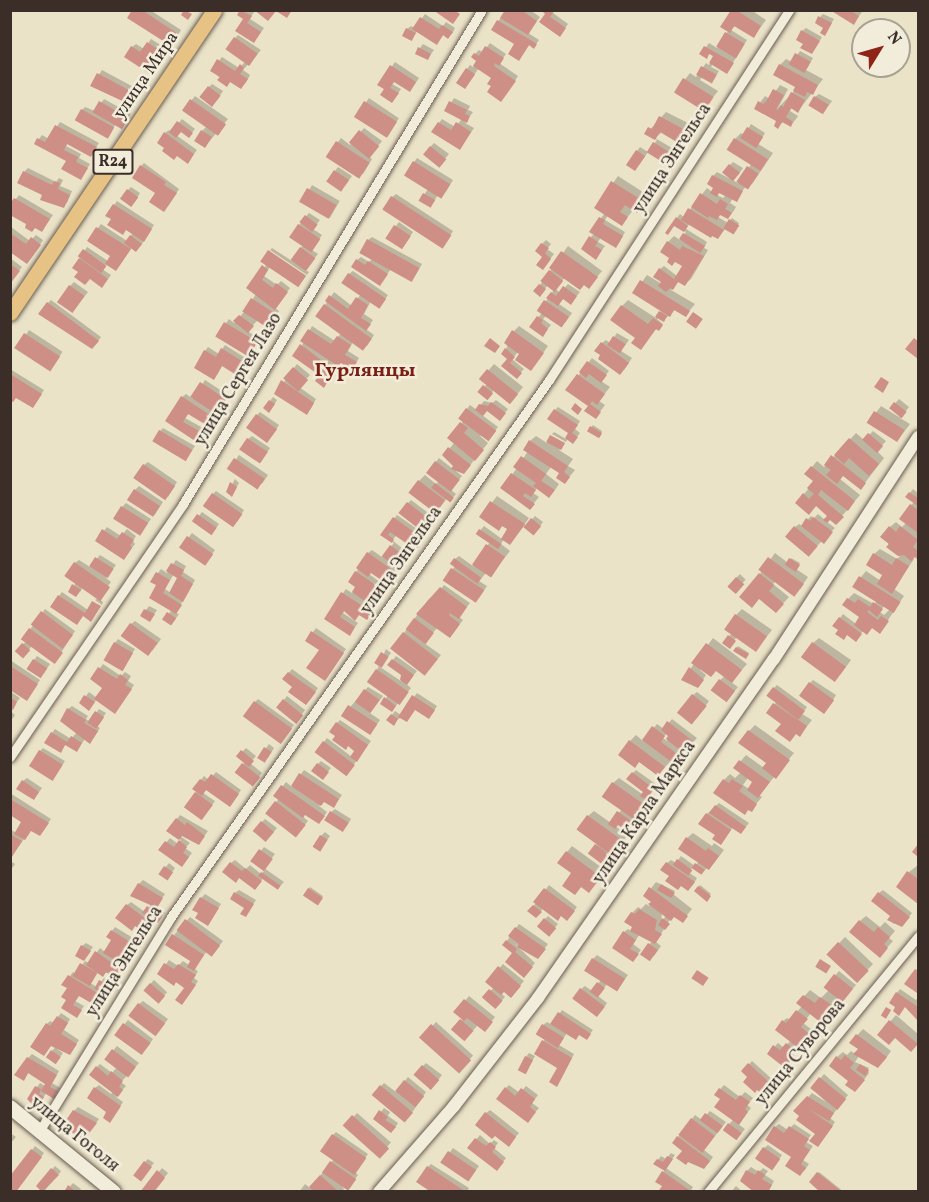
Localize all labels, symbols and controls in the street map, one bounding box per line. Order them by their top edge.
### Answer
north arrow [851,18,911,78]
text: N [881,27,906,50]
street label: улица Мира [110,28,184,124]
street label: улица Энгельса [629,100,717,218]
road number: R24 [92,149,134,175]
street label: улица Сергея Лазо [191,309,287,451]
district label: Гурлянцы [314,359,416,383]
street label: улица Энгельса [357,503,447,619]
street label: улица Карла Маркса [589,737,701,889]
street label: улица Энгельса [82,902,168,1022]
street label: улица Суворова [751,995,851,1111]
street label: улица Гоголя [25,1092,123,1178]

